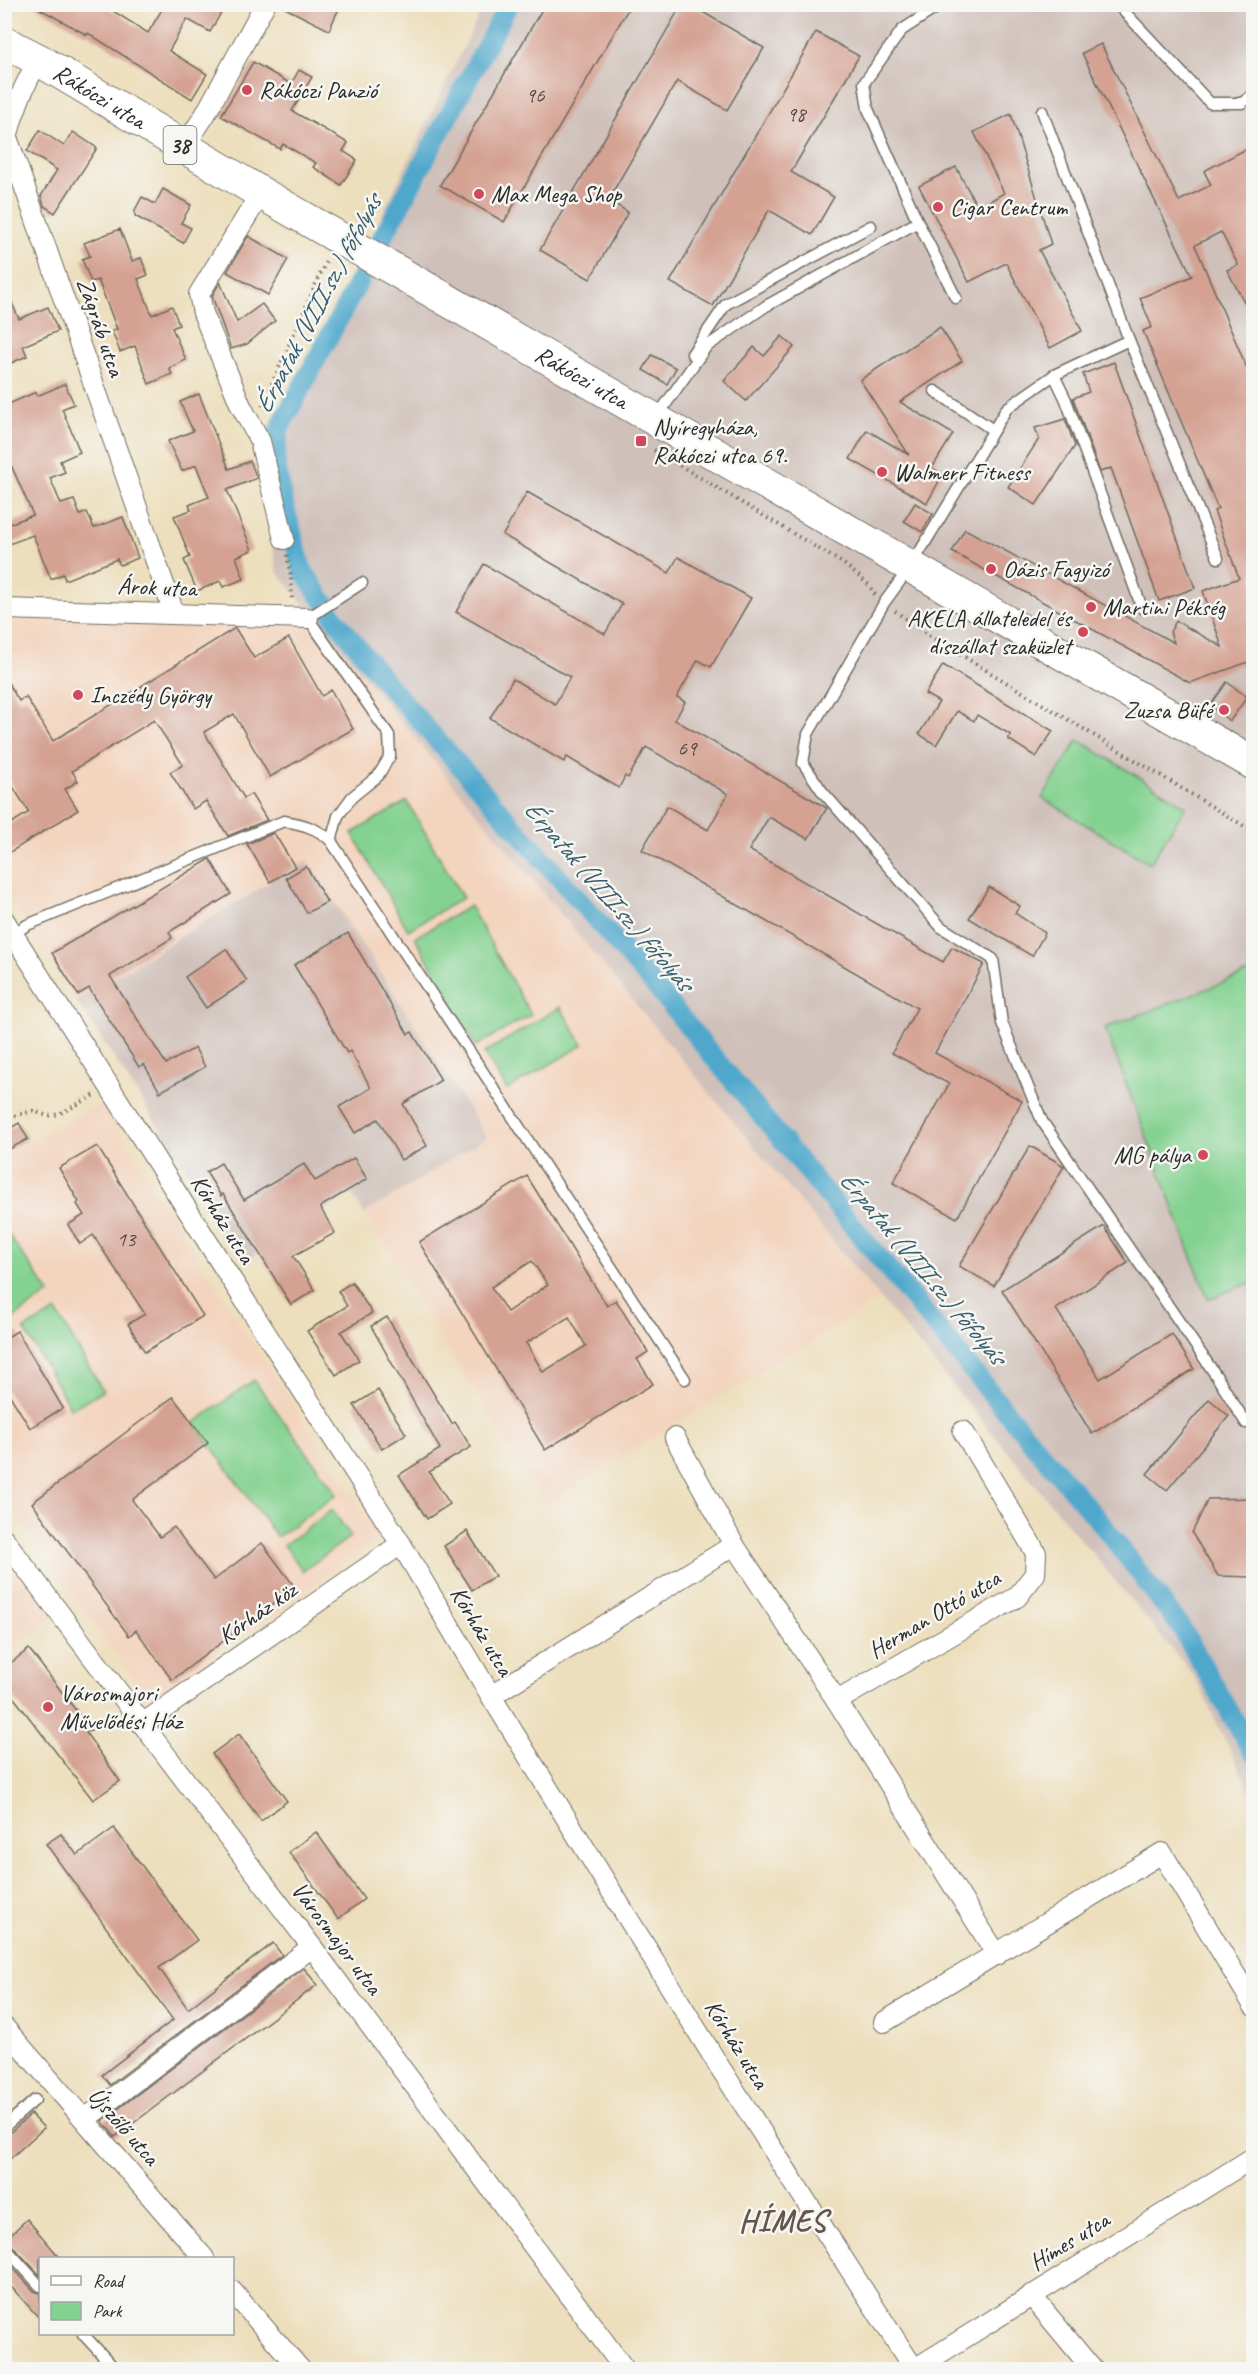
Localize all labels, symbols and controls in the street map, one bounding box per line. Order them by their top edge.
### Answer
street label: Rákóczi utca [48,57,153,137]
place label: Rákóczi Panzió [259,75,380,105]
house number: 96 [526,82,545,108]
marker: Rákóczi Panzió [240,83,254,97]
house number: 98 [787,101,808,127]
road number: 38 [164,126,196,164]
place label: Max Mega Shop [491,179,622,209]
water label: Érpatak (VIII.sz.) főfolyás [246,185,391,419]
marker: Max Mega Shop [472,187,486,201]
place label: Cigar Centrum [950,192,1068,222]
marker: Cigar Centrum [931,200,945,214]
street label: Zágráb utca [70,274,132,382]
street label: Rákóczi utca [530,339,635,417]
place label: Nyíregyháza, Rákóczi utca 69. [653,412,788,470]
marker: Nyíregyháza, Rákóczi utca 69. [634,434,648,448]
place label: Walmerr Fitness [894,457,1032,487]
marker: Walmerr Fitness [875,465,889,479]
place label: Oázis Fagyizó [1003,554,1112,584]
marker: Oázis Fagyizó [984,562,998,576]
street label: Árok utca [117,571,199,603]
place label: Martini Pékség [1103,592,1227,622]
marker: Martini Pékség [1084,600,1098,614]
place label: AKELA állateledel és díszállat szaküzlet [907,603,1074,661]
marker: AKELA állateledel és díszállat szaküzlet [1076,625,1090,639]
place label: Inczédy György [90,680,213,710]
marker: Inczédy György [71,688,85,702]
place label: Zuzsa Büfé [1123,695,1216,725]
marker: Zuzsa Büfé [1217,703,1231,717]
house number: 69 [678,735,698,761]
water label: Érpatak (VIII.sz.) főfolyás [517,793,704,1001]
place label: MG pálya [1114,1140,1193,1170]
marker: MG pálya [1196,1148,1210,1162]
water label: Érpatak (VIII.sz.) főfolyás [832,1164,1016,1374]
street label: Kórház utca [184,1169,263,1270]
house number: 13 [117,1226,137,1252]
street label: Herman Ottó utca [863,1562,1006,1665]
street label: Kórház köz [212,1574,304,1651]
street label: Kórház utca [444,1581,521,1682]
place label: Városmajori Művelődési Ház [60,1678,184,1736]
marker: Városmajori Művelődési Ház [41,1700,55,1714]
street label: Városmajor utca [285,1876,390,2001]
street label: Kórház utca [698,1994,777,2095]
street label: Újszőlő utca [82,2081,167,2172]
district label: HÍMES [739,2202,833,2240]
street label: Hímes utca [1024,2204,1116,2277]
legend [39,2257,234,2335]
text: Road [93,2270,126,2292]
text: Park [93,2300,123,2322]

